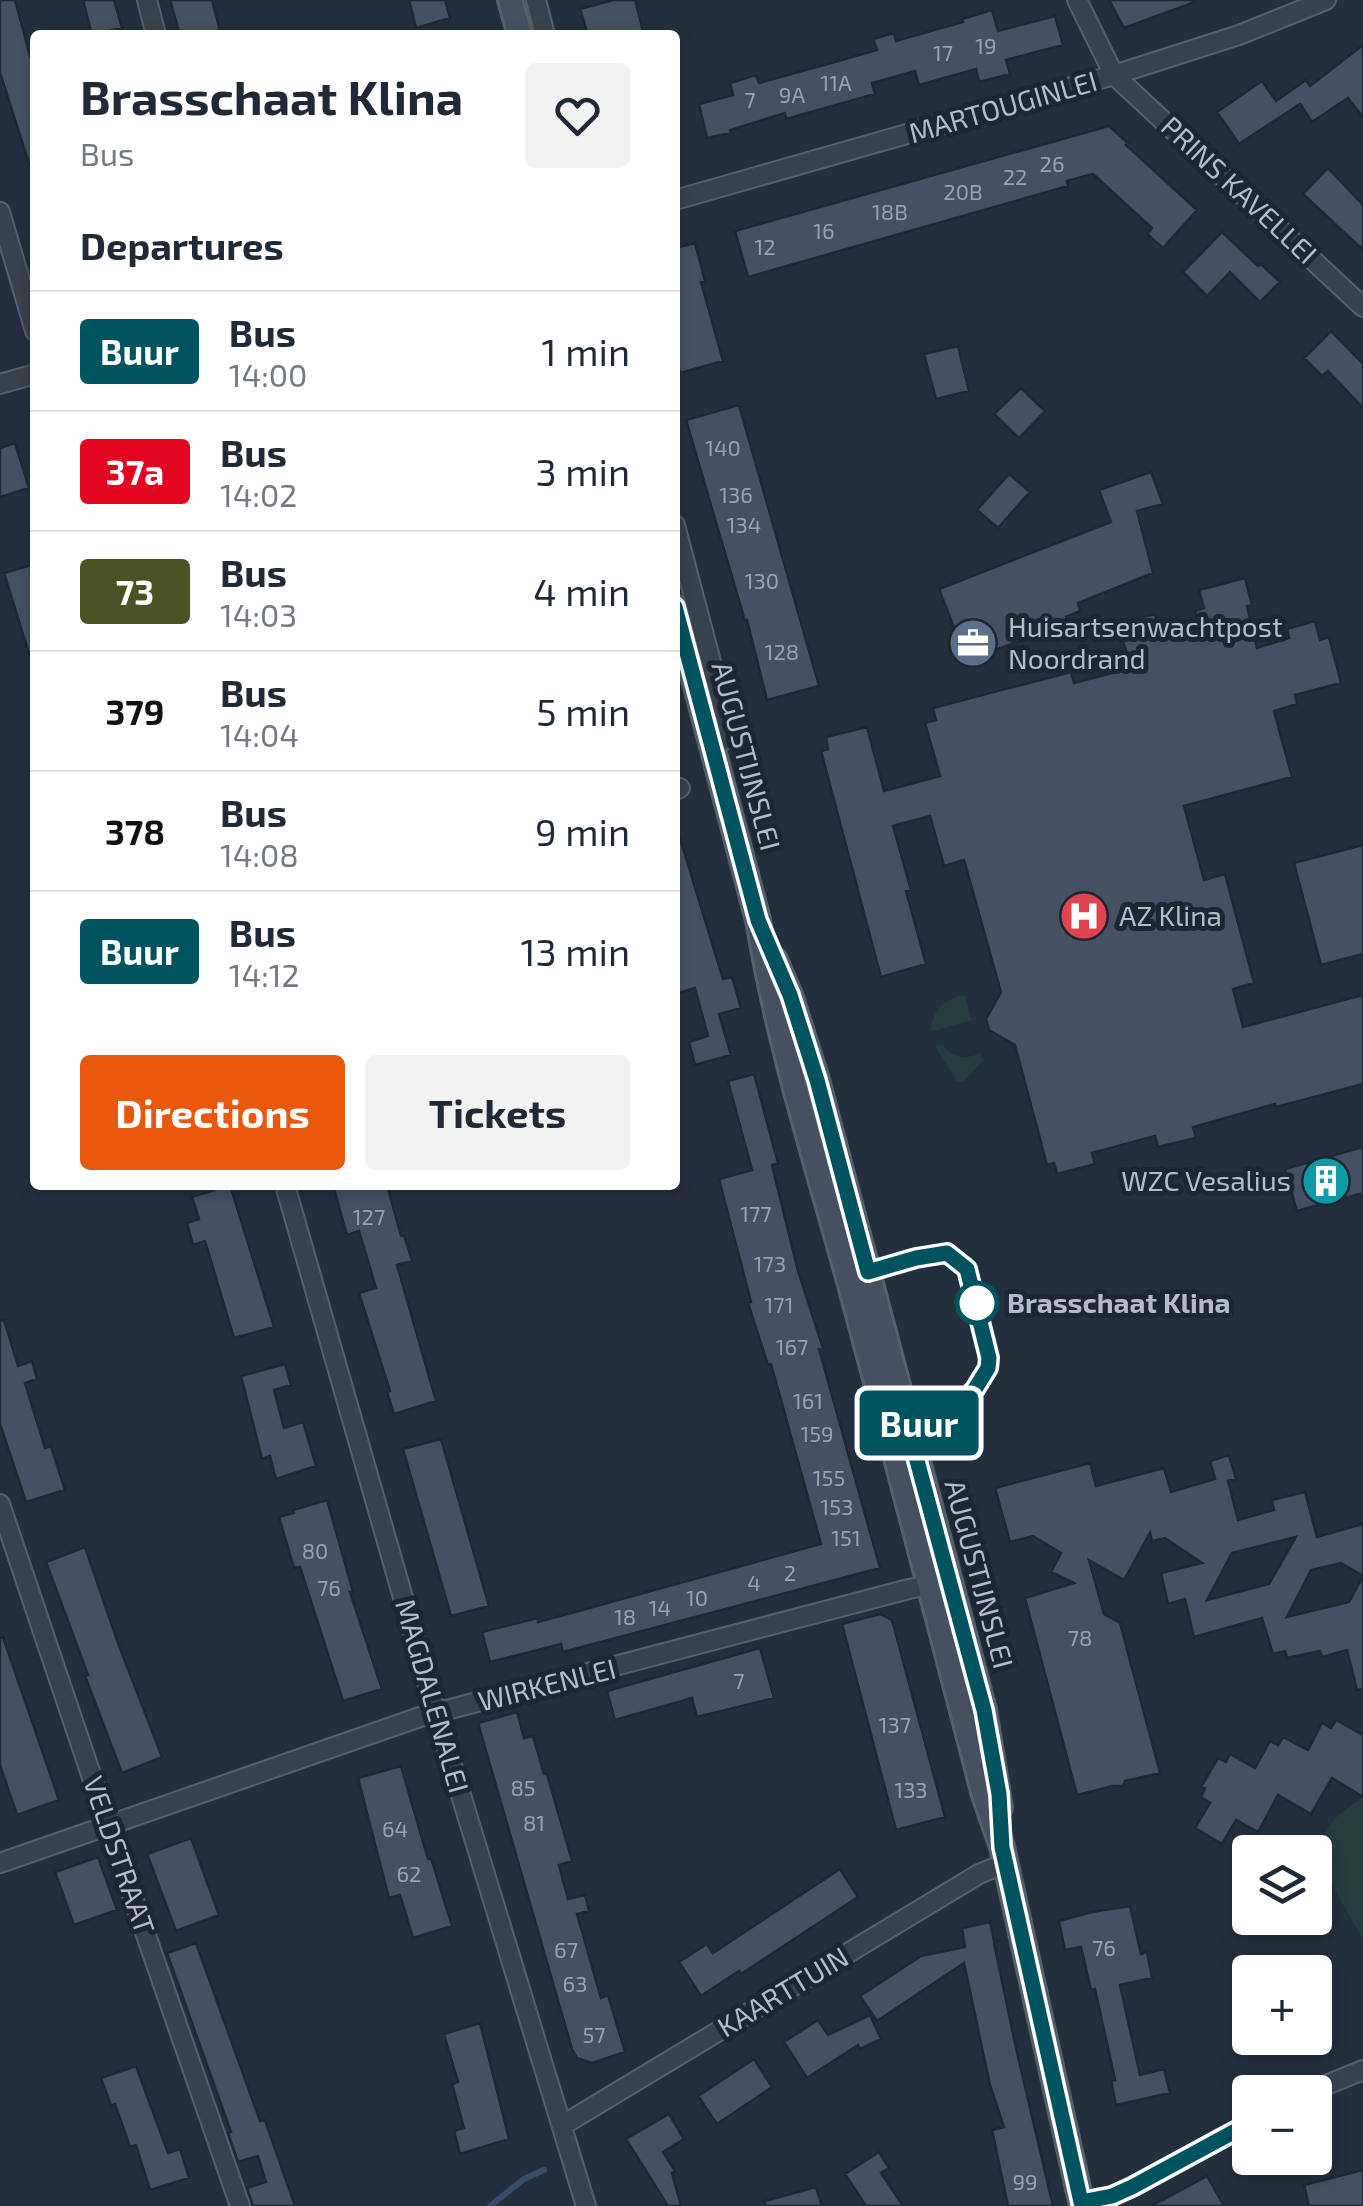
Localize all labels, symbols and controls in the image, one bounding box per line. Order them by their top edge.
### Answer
house number: 19 [975,32,997,58]
house number: 17 [933,39,953,65]
button: heart [525,63,630,168]
street label: MARTOUGINLEI [905,63,1101,149]
text: Brasschaat Klina [80,67,463,125]
house number: 11A [820,69,852,95]
house number: 9A [779,81,805,107]
house number: 7 [744,86,756,112]
street label: PRINS KAVELLEI [1155,108,1325,270]
text: Bus [80,134,134,172]
house number: 26 [1040,150,1064,176]
house number: 22 [1003,163,1027,189]
house number: 20B [943,178,983,204]
house number: 18B [872,198,908,224]
house number: 16 [813,217,835,243]
text: Departures [80,222,284,268]
house number: 12 [754,233,776,259]
text: Bus [229,309,296,355]
text: 1 min [542,328,630,374]
text: Buur [100,330,179,372]
text: 14:00 [229,355,307,393]
text: Bus [220,429,287,475]
house number: 140 [705,434,741,460]
text: 3 min [536,448,630,494]
text: 37a [106,450,164,492]
text: 14:02 [220,475,297,513]
house number: 136 [719,481,753,507]
house number: 134 [727,511,761,537]
text: Bus [220,549,287,595]
house number: 130 [745,567,779,593]
text: 4 min [533,568,630,614]
text: 73 [116,570,154,612]
text: 14:03 [220,595,297,633]
place label: Huisartsenwachtpost Noordrand [1008,609,1283,675]
office icon: Huisartsenwachtpost Noordrand [947,617,999,669]
house number: 128 [765,638,799,664]
street label: AUGUSTIJNSLEI [705,658,788,854]
text: Bus [220,669,287,715]
text: 5 min [536,688,630,734]
text: 379 [106,690,164,732]
text: 14:04 [220,715,299,753]
text: Bus [220,789,287,835]
text: 9 min [535,808,630,854]
text: 378 [105,810,165,852]
text: 14:08 [220,835,299,873]
hospital icon: AZ Klina [1058,890,1110,942]
place label: AZ Klina [1119,898,1222,932]
text: Bus [229,909,296,955]
text: 13 min [520,928,630,974]
text: Buur [100,930,179,972]
text: 14:12 [229,955,300,993]
button: Directions [80,1055,345,1170]
button: Tickets [365,1055,630,1170]
building icon: WZC Vesalius [1300,1155,1352,1207]
place label: WZC Vesalius [1121,1163,1291,1197]
house number: 177 [740,1200,772,1226]
house number: 127 [353,1203,385,1229]
house number: 173 [754,1250,786,1276]
marker: Brasschaat Klina [956,1282,998,1324]
place label: Brasschaat Klina [1007,1285,1230,1319]
house number: 171 [765,1291,793,1317]
house number: 167 [776,1333,808,1359]
house number: 161 [793,1387,823,1413]
line badge: Buur [849,1390,989,1456]
text: Buur [880,1402,958,1444]
house number: 159 [800,1420,834,1446]
house number: 155 [813,1464,845,1490]
street label: AUGUSTIJNSLEI [938,1476,1021,1672]
house number: 153 [821,1493,853,1519]
house number: 151 [831,1524,861,1550]
house number: 80 [302,1537,328,1563]
house number: 2 [784,1559,796,1585]
house number: 4 [747,1569,761,1595]
house number: 76 [317,1574,341,1600]
house number: 10 [686,1584,708,1610]
house number: 14 [649,1594,671,1620]
street label: MAGDALENALEI [389,1595,477,1797]
house number: 18 [614,1603,636,1629]
house number: 78 [1068,1624,1092,1650]
street label: WIRKENLEI [475,1651,619,1718]
house number: 7 [733,1667,745,1693]
house number: 137 [879,1711,911,1737]
street label: VELDSTRAAT [77,1771,163,1938]
house number: 85 [510,1774,536,1800]
house number: 133 [894,1776,928,1802]
house number: 81 [523,1809,545,1835]
house number: 64 [382,1815,408,1841]
map controls [1232,1835,1332,2175]
button: layers [1232,1835,1332,1935]
house number: 62 [397,1860,421,1886]
house number: 76 [1092,1934,1116,1960]
house number: 67 [554,1936,578,1962]
street label: KAARTTUIN [711,1939,854,2043]
button: + [1232,1955,1332,2055]
house number: 63 [563,1970,587,1996]
house number: 57 [582,2021,606,2047]
button: − [1232,2075,1332,2175]
house number: 99 [1012,2168,1038,2194]

